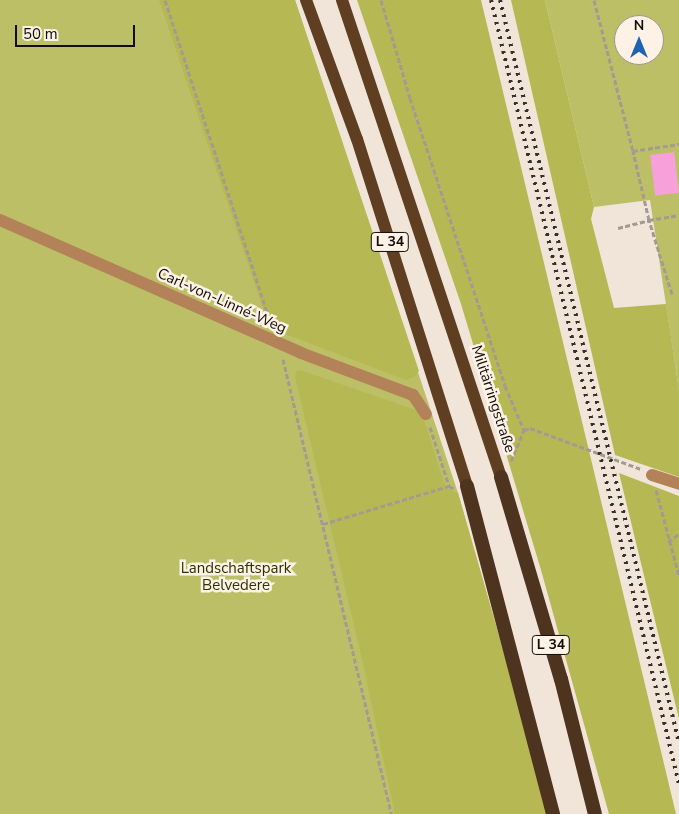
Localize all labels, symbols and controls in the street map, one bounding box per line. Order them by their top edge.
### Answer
scale bar [18,15,138,47]
north arrow [614,15,664,65]
text: N [634,16,644,35]
text: 50 m [23,24,58,44]
road number: L 34 [370,230,410,253]
street label: Carl-von-Linné-Weg [155,264,289,338]
street label: Militärringstraße [467,343,519,455]
park label: Landschaftspark Belvedere [181,559,291,594]
road number: L 34 [531,634,571,656]

